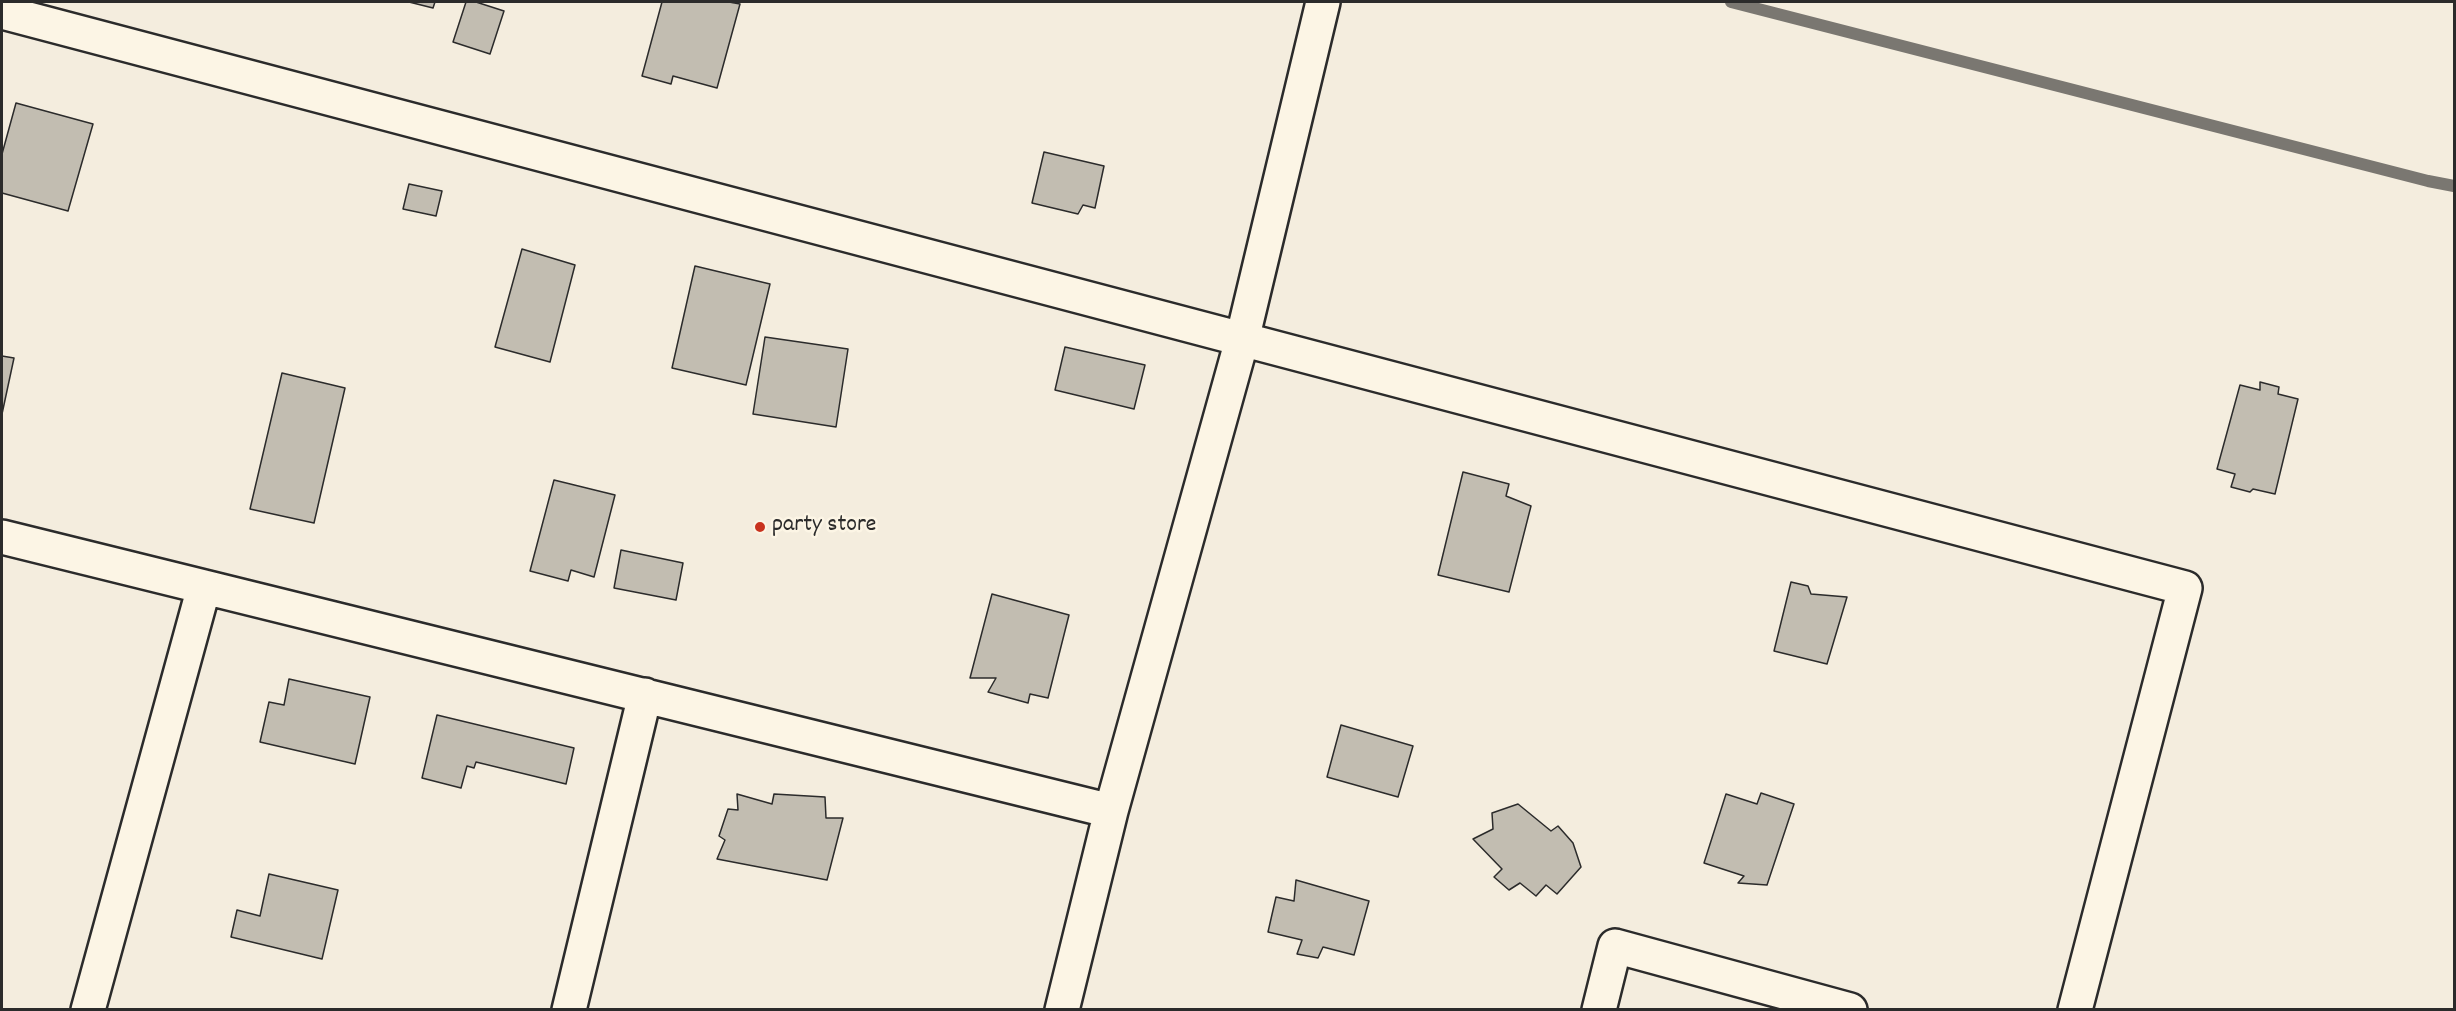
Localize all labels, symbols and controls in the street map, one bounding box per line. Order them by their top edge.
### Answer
place label: party store [772,513,876,541]
marker: party store [753,520,767,534]

